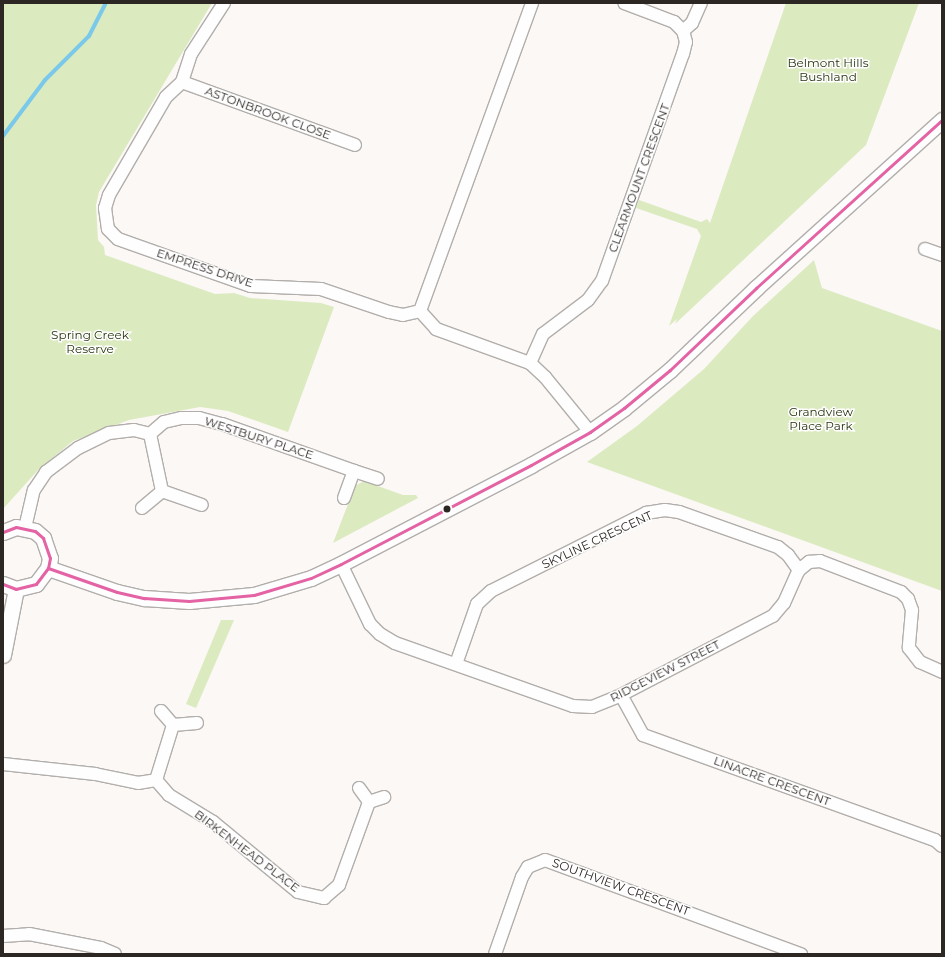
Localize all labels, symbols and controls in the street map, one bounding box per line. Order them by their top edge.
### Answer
park label: Belmont Hills Bushland [787,56,869,84]
street label: ASTONBROOK CLOSE [203,84,333,142]
street label: CLEARMOUNT CRESCENT [605,102,673,254]
street label: EMPRESS DRIVE [155,246,255,290]
park label: Spring Creek Reserve [51,328,129,356]
park label: Grandview Place Park [789,405,853,433]
street label: WESTBURY PLACE [203,414,315,462]
unlabelled marker [442,504,452,514]
street label: SKYLINE CRESCENT [539,508,655,572]
street label: RIDGEVIEW STREET [608,637,722,705]
street label: LINACRE CRESCENT [712,753,832,809]
street label: BIRKENHEAD PLACE [192,807,302,895]
street label: SOUTHVIEW CRESCENT [550,855,692,919]

